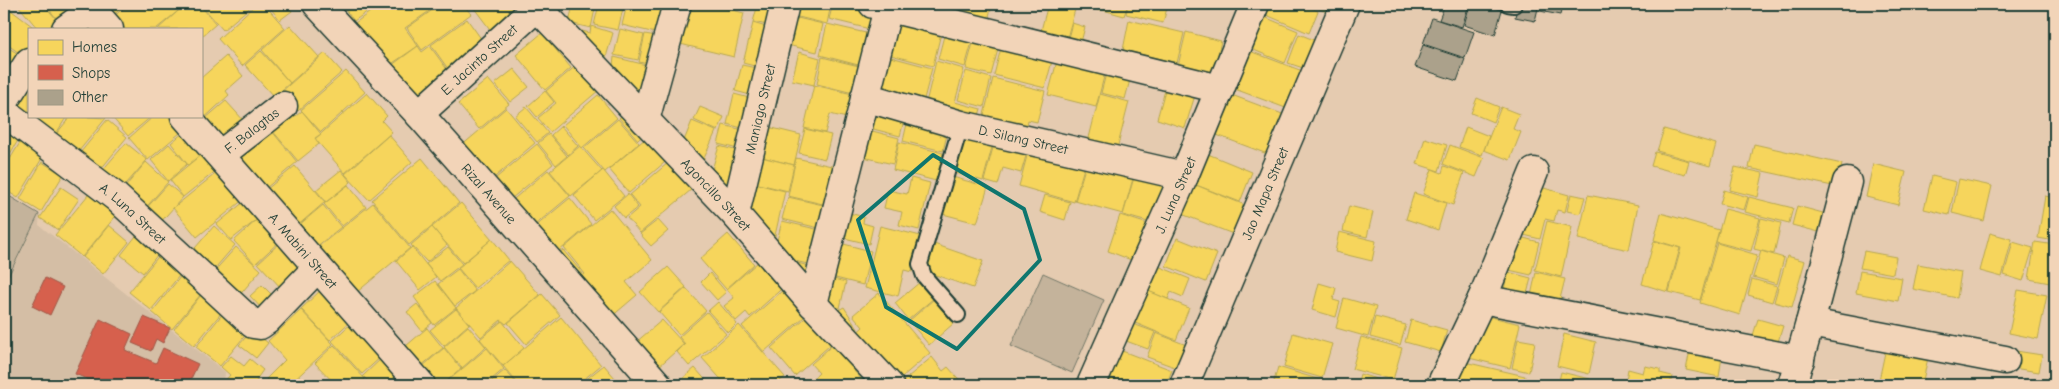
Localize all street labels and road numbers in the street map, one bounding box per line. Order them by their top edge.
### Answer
street label: E. Jacinto Street [437,20,522,99]
street label: Maniago Street [741,61,779,156]
street label: F. Balagtas [221,104,282,157]
street label: D. Silang Street [977,121,1071,158]
street label: Jao Mapa Street [1238,144,1292,242]
street label: J. Luna Street [1151,153,1200,236]
street label: Agoncillo Street [677,154,755,235]
street label: Rizal Avenue [458,160,520,227]
street label: A. Luna Street [96,179,170,248]
street label: A. Mabini Street [265,209,342,293]

